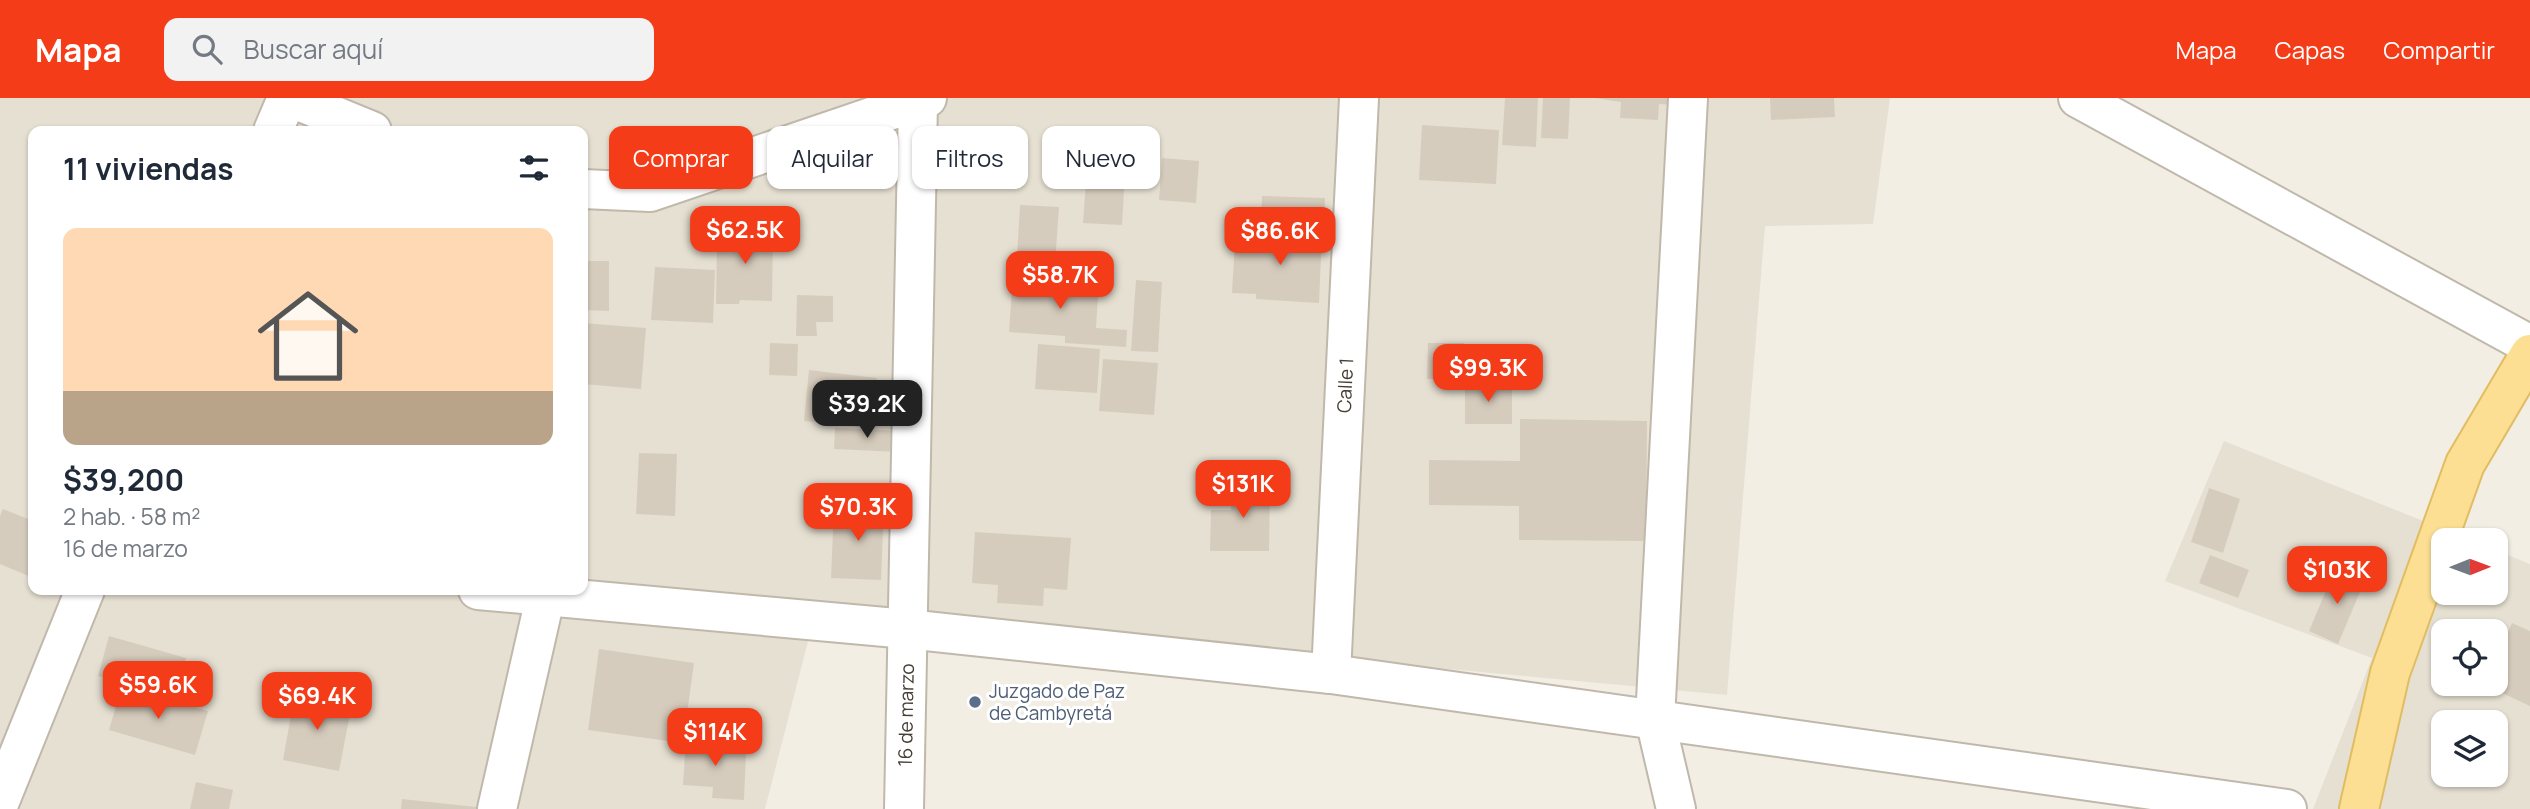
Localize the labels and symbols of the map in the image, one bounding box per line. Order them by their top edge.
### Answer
pin: $62.5K [688,206,802,266]
pin: $86.6K [1223,208,1337,267]
pin: $58.7K [1003,252,1117,311]
pin: $99.3K [1431,344,1545,404]
street label: Calle 1 [1331,357,1359,414]
pin: $39.2K [810,380,924,440]
pin: $131K [1194,460,1292,520]
pin: $70.3K [801,484,915,543]
north arrow [2431,528,2508,606]
pin: $103K [2288,546,2386,606]
pin: $59.6K [101,662,215,721]
street label: 16 de marzo [892,663,920,767]
pin: $69.4K [260,672,374,732]
place label: Juzgado de Paz de Cambyretá [989,678,1125,726]
marker: Juzgado de Paz de Cambyretá [967,694,983,710]
pin: $114K [666,708,764,768]

